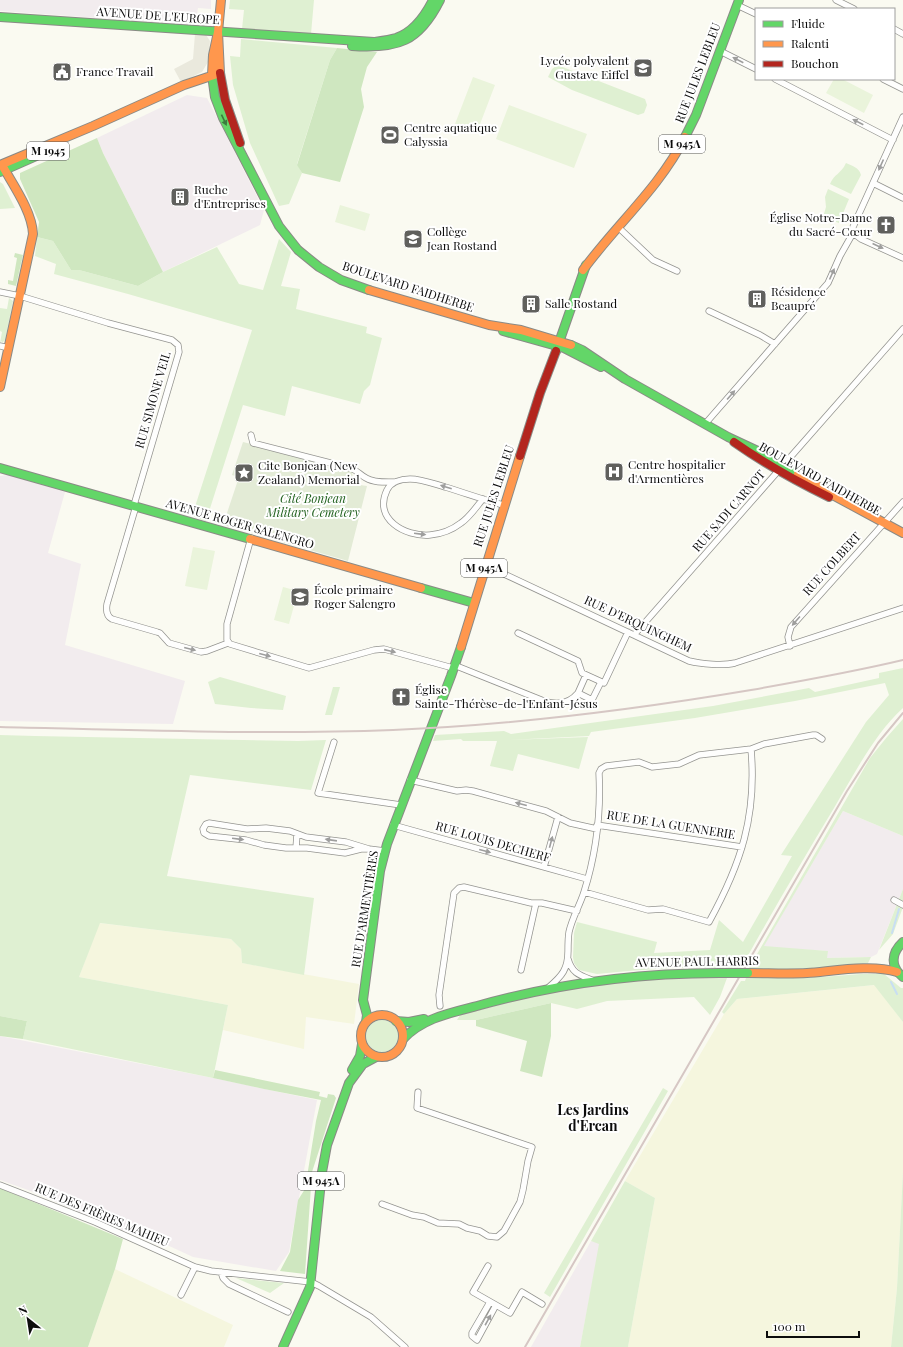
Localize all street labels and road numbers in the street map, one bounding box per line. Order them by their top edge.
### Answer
street label: AVENUE DE L'EUROPE [95,3,220,27]
street label: RUE JULES LEBLEU [671,20,724,125]
road number: M 945A [659,135,705,153]
road number: M 1945 [27,142,69,160]
street label: BOULEVARD FAIDHERBE [340,257,476,315]
street label: RUE SIMONE VEIL [131,349,174,450]
street label: BOULEVARD FAIDHERBE [756,438,884,518]
street label: RUE JULES LEBLEU [469,443,517,549]
street label: RUE SADI CARNOT [688,466,769,555]
street label: AVENUE ROGER SALENGRO [163,494,316,552]
street label: RUE COLBERT [799,528,864,598]
road number: M 945A [461,559,507,577]
street label: RUE D'ERQUINGHEM [582,591,695,655]
street label: RUE DE LA GUENNERIE [606,806,737,842]
street label: RUE LOUIS DECHERF [434,817,553,865]
street label: RUE D'ARMENTIÈRES [347,849,381,968]
street label: AVENUE PAUL HARRIS [634,952,759,970]
road number: M 945A [298,1172,344,1190]
street label: RUE DES FRÈRES MAHIEU [33,1179,172,1250]

